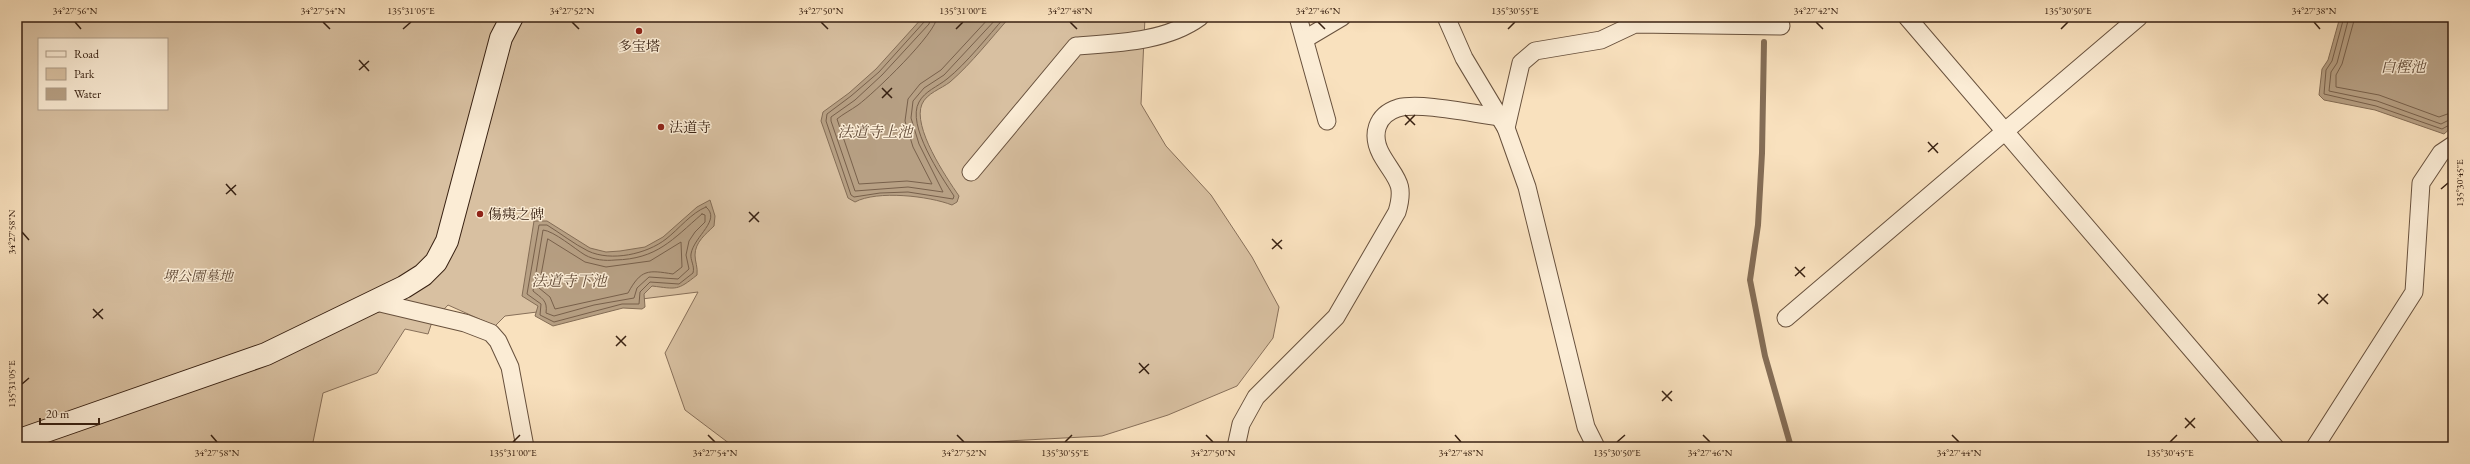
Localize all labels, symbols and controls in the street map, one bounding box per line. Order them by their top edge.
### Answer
text: 34°27'56"N [53,4,98,17]
text: 34°27'54"N [301,4,346,17]
text: 135°31'05"E [387,4,435,17]
text: 34°27'52"N [550,4,595,17]
text: 34°27'50"N [799,4,844,17]
text: 135°31'00"E [939,4,987,17]
text: 34°27'48"N [1048,4,1093,17]
text: 34°27'46"N [1296,4,1341,17]
text: 135°30'55"E [1491,4,1539,17]
text: 34°27'42"N [1794,4,1839,17]
text: 135°30'50"E [2044,4,2092,17]
text: 34°27'38"N [2292,4,2337,17]
marker: 多宝塔 [634,26,644,36]
place label: 多宝塔 [618,37,660,55]
legend [38,38,168,110]
text: Road [74,46,100,62]
water label: 白樫池 [2380,57,2427,76]
text: Park [74,66,95,82]
text: Water [74,86,101,102]
place label: 法道寺 [669,118,711,136]
marker: 法道寺 [656,122,666,132]
water label: 法道寺上池 [837,122,914,141]
text: 135°30'45"E [2453,159,2466,207]
place label: 傷痍之碑 [488,205,544,223]
text: 34°27'58"N [5,209,18,254]
marker: 傷痍之碑 [475,209,485,219]
park label: 堺公園墓地 [163,267,235,285]
water label: 法道寺下池 [531,271,608,290]
text: 135°31'05"E [5,360,18,408]
scale bar [40,400,99,426]
text: 20 m [46,406,70,422]
text: 34°27'58"N [195,446,240,459]
text: 135°31'00"E [489,446,537,459]
text: 34°27'54"N [693,446,738,459]
text: 34°27'52"N [942,446,987,459]
text: 135°30'55"E [1041,446,1089,459]
text: 34°27'50"N [1191,446,1236,459]
text: 34°27'48"N [1439,446,1484,459]
text: 135°30'50"E [1593,446,1641,459]
text: 34°27'46"N [1688,446,1733,459]
text: 34°27'44"N [1937,446,1982,459]
text: 135°30'45"E [2146,446,2194,459]

